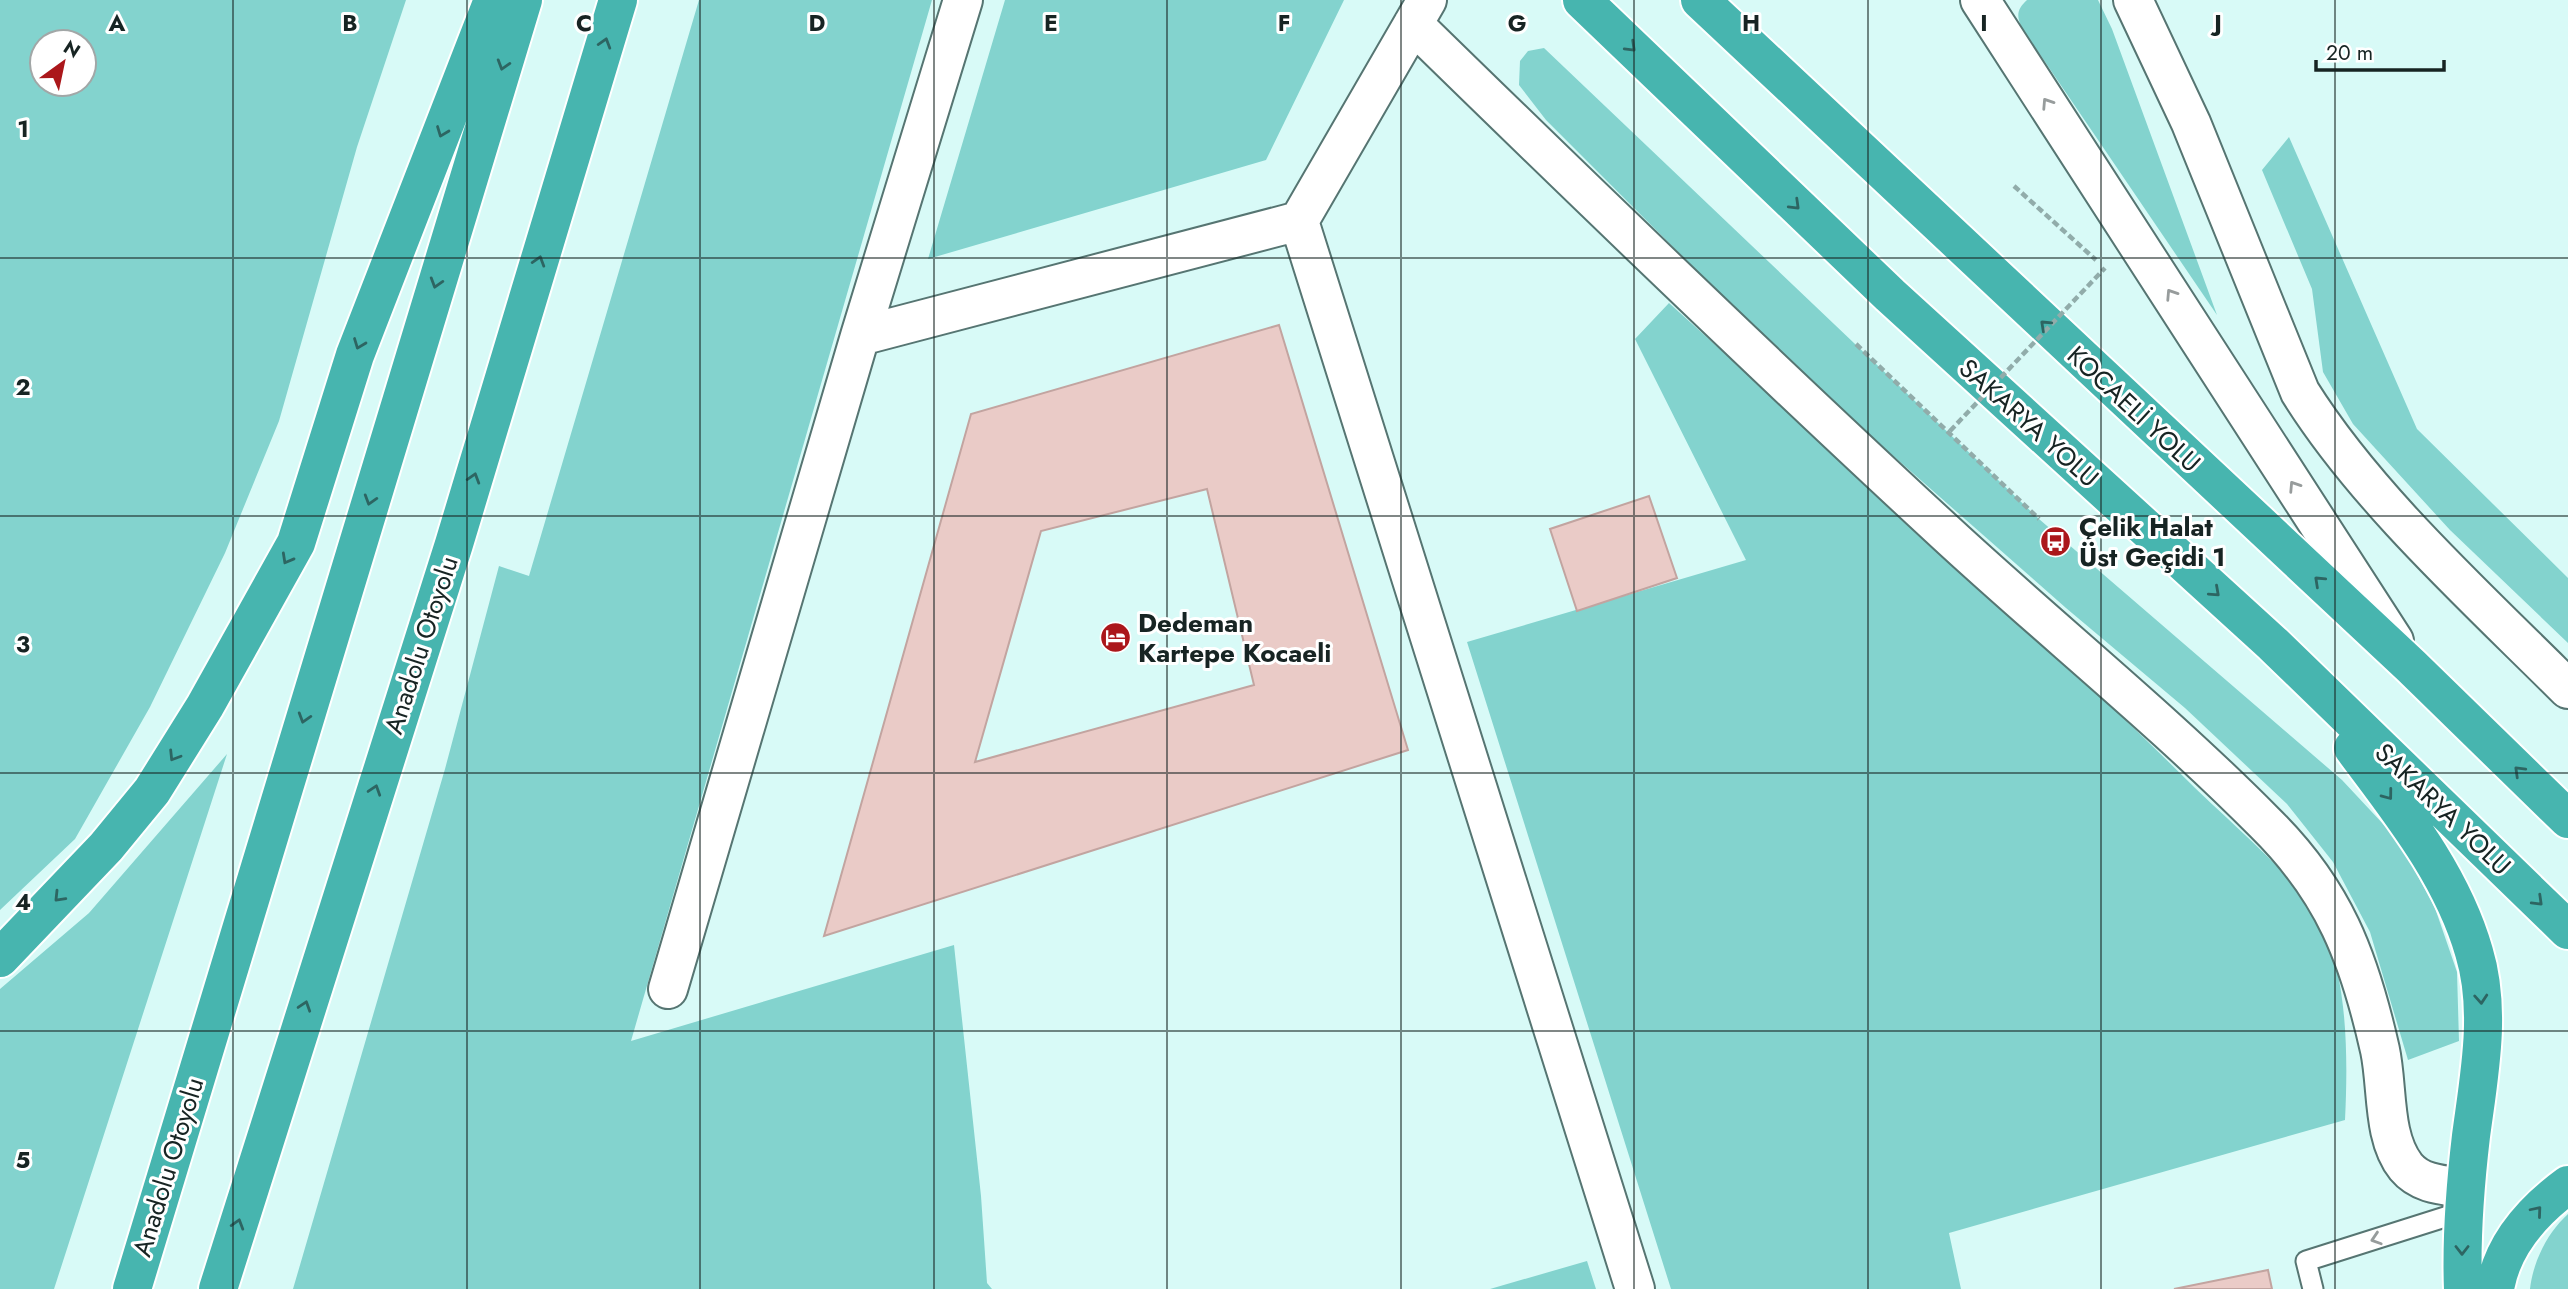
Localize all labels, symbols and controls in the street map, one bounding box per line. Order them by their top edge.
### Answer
text: A [108,6,126,40]
text: B [342,6,358,40]
text: C [576,6,592,40]
text: D [809,6,826,40]
text: E [1044,6,1058,40]
text: F [1278,6,1290,40]
text: G [1508,6,1526,40]
text: H [1742,6,1760,40]
text: I [1980,6,1988,40]
text: J [2210,6,2222,40]
north arrow [28,28,98,98]
scale bar [2316,28,2444,72]
text: N [58,34,86,65]
one-way arrow [597,37,612,49]
text: 20 m [2326,38,2373,68]
one-way arrow [1623,39,1636,52]
one-way arrow [497,59,512,71]
one-way arrow [2042,98,2055,111]
text: 1 [17,112,29,146]
one-way arrow [436,125,450,137]
one-way arrow [1787,196,1800,209]
one-way arrow [531,255,546,267]
one-way arrow [430,276,445,288]
one-way arrow [2166,289,2179,302]
one-way arrow [2040,321,2053,334]
one-way arrow [353,337,367,349]
street label: KOCAELİ YOLU [2059,337,2209,481]
street label: SAKARYA YOLU [1951,350,2107,496]
text: 2 [15,370,31,404]
one-way arrow [465,473,480,485]
one-way arrow [2289,480,2302,493]
one-way arrow [363,494,378,506]
place label: Çelik Halat Üst Geçidi 1 [2079,508,2225,576]
bus stop icon: Çelik Halat Üst Geçidi 1 [2039,525,2073,559]
street label: Anadolu Otoyolu [374,551,468,739]
one-way arrow [282,552,295,565]
one-way arrow [2314,576,2327,589]
one-way arrow [2207,583,2220,596]
place label: Dedeman Kartepe Kocaeli [1138,604,1331,672]
hotel icon: Dedeman Kartepe Kocaeli [1098,621,1132,655]
text: 3 [16,627,30,661]
one-way arrow [297,712,312,724]
street label: SAKARYA YOLU [2366,734,2520,884]
one-way arrow [169,749,182,762]
one-way arrow [2514,767,2527,780]
one-way arrow [366,784,381,796]
one-way arrow [2380,788,2393,800]
text: 4 [15,885,31,919]
one-way arrow [54,889,67,902]
one-way arrow [2530,893,2543,906]
one-way arrow [2473,994,2488,1005]
one-way arrow [297,1001,311,1013]
street label: Anadolu Otoyolu [123,1073,213,1261]
text: 5 [16,1143,30,1177]
one-way arrow [2529,1207,2541,1220]
one-way arrow [229,1218,244,1230]
one-way arrow [2370,1230,2382,1245]
one-way arrow [2454,1245,2470,1256]

